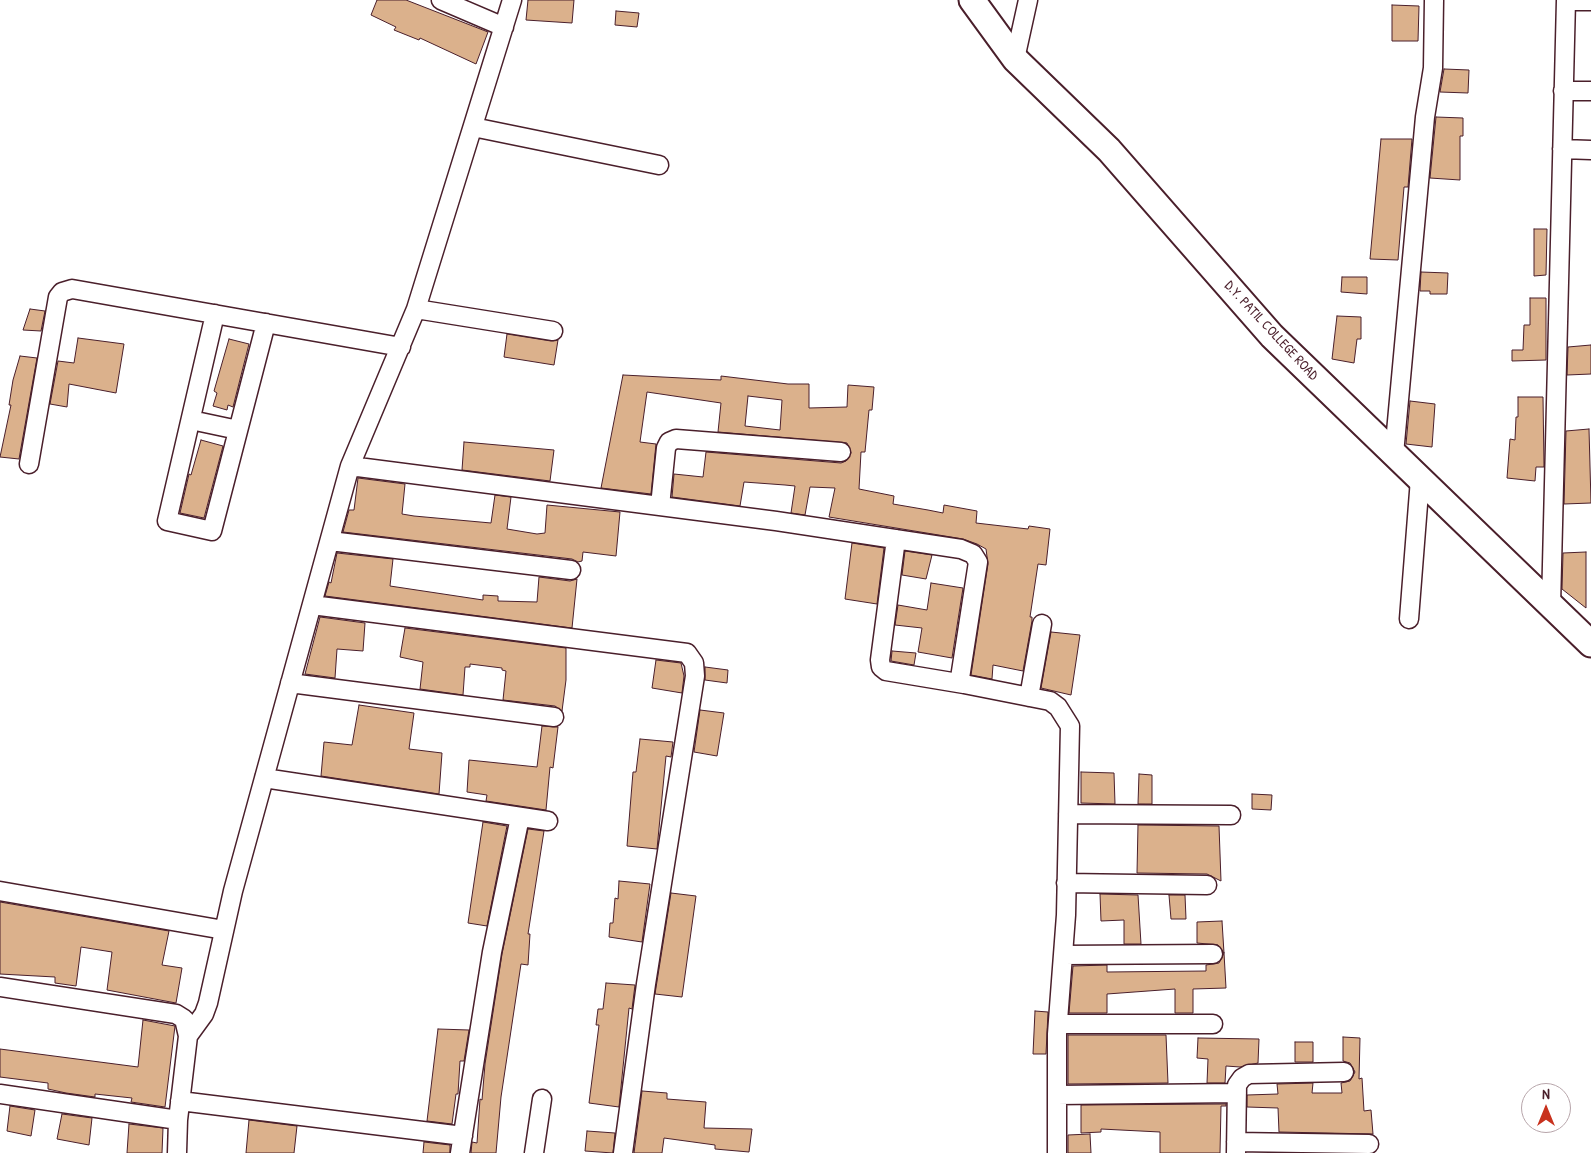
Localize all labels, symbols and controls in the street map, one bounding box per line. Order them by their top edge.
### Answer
street label: D.Y. PATIL COLLEGE ROAD [1221,278,1321,384]
north arrow [1521,1083,1571,1133]
text: N [1542,1084,1550,1103]

